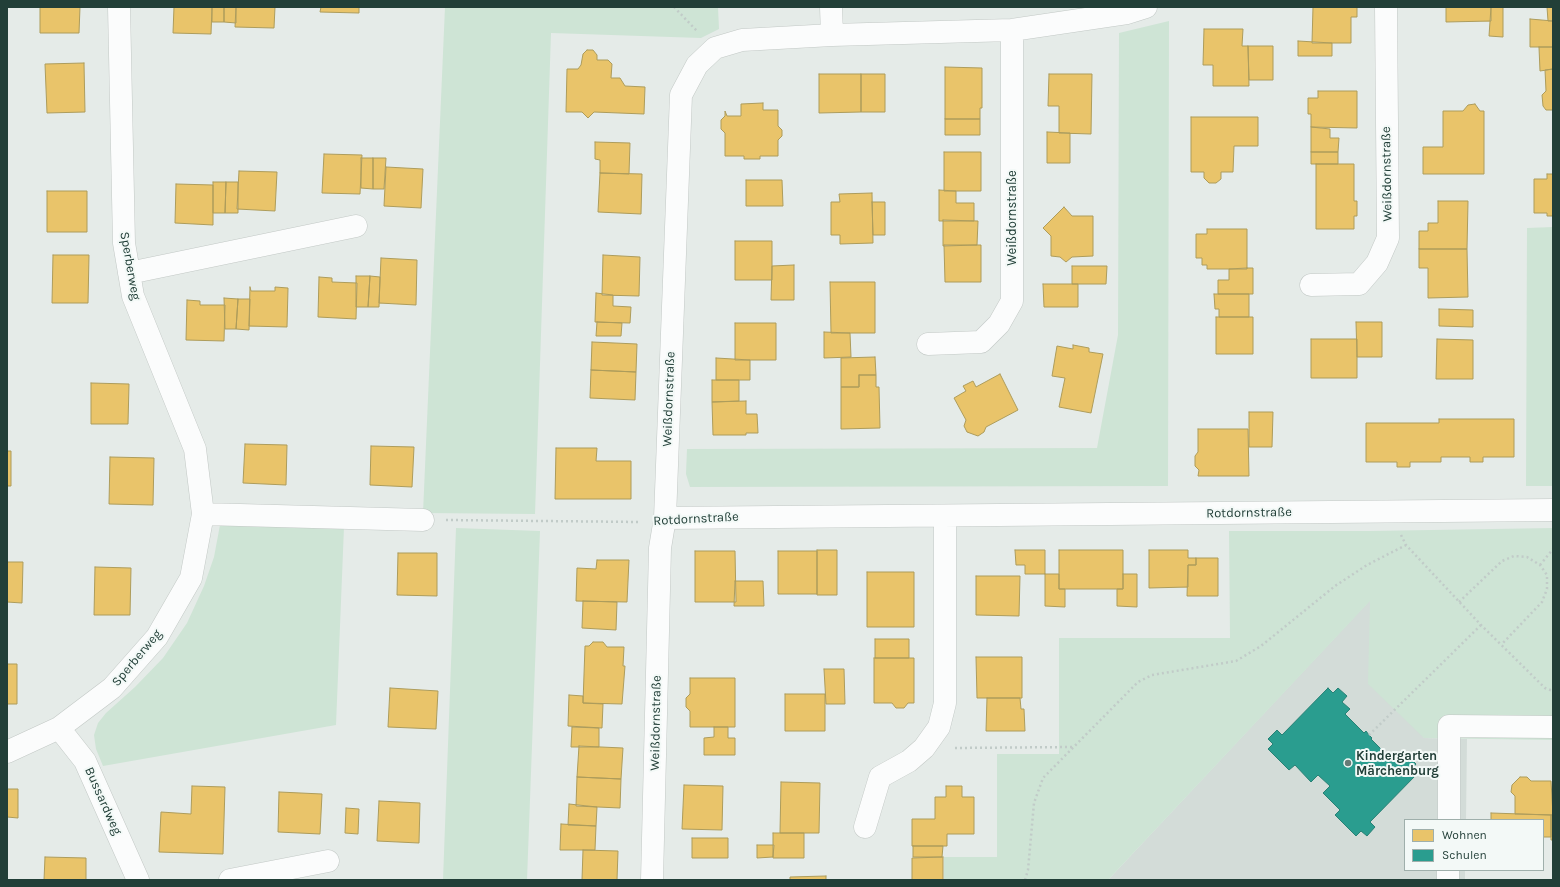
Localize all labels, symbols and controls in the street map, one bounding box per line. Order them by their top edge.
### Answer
street label: Weißdornstraße [1378,126,1396,222]
street label: Weißdornstraße [1004,170,1020,266]
street label: Sperberweg [116,231,144,301]
street label: Weißdornstraße [660,351,678,447]
street label: Rotdornstraße [1206,504,1292,522]
street label: Rotdornstraße [653,509,739,529]
street label: Sperberweg [109,626,165,690]
street label: Weißdornstraße [647,675,665,771]
place label: Kindergarten Märchenburg [1356,748,1439,779]
marker: Kindergarten Märchenburg [1343,758,1353,768]
street label: Bussardweg [81,765,125,837]
legend [1404,819,1544,871]
text: Wohnen [1442,828,1487,842]
text: Schulen [1442,848,1487,862]

